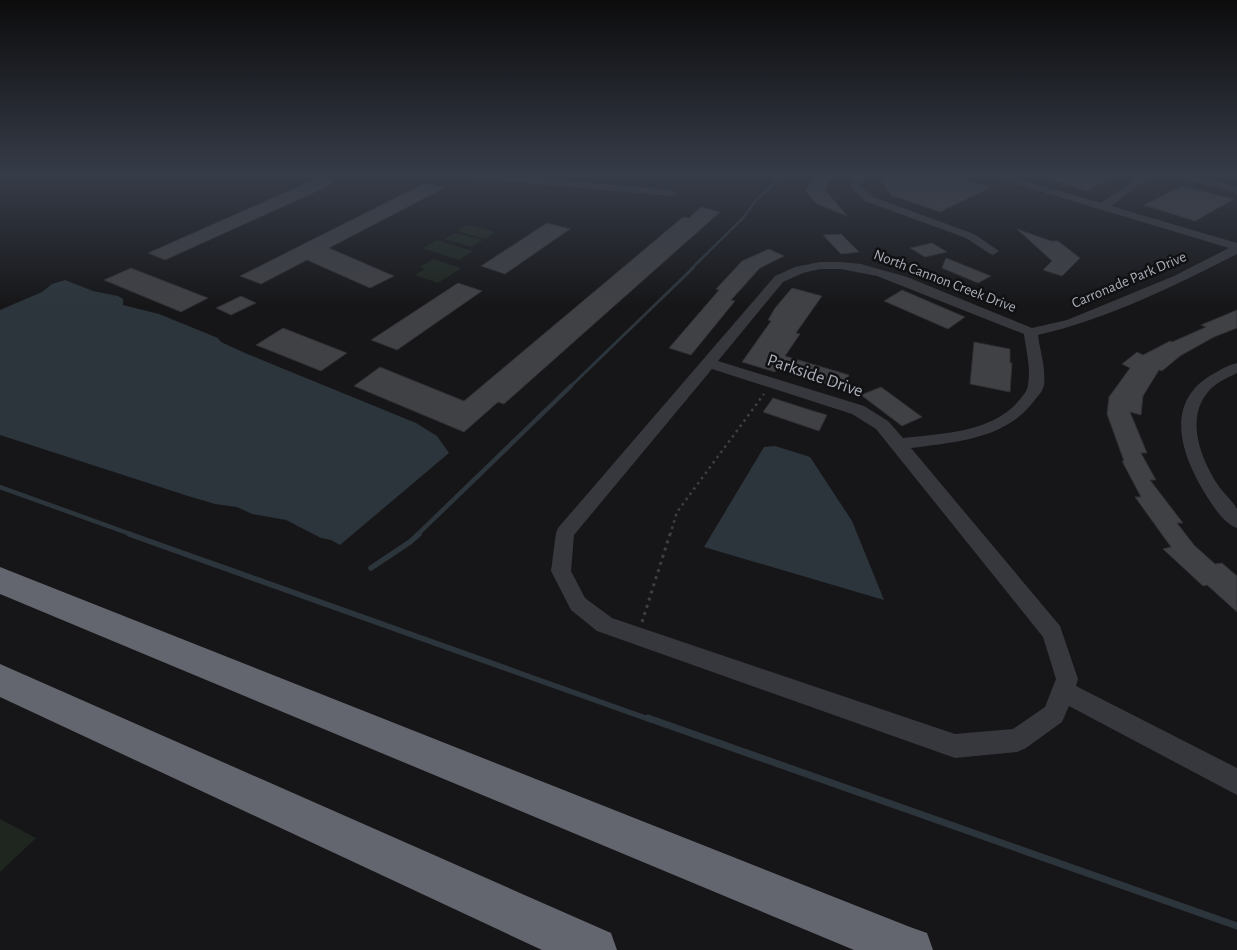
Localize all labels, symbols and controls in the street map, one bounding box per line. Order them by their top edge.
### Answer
street label: North Cannon Creek Drive [872,247,1018,315]
street label: Carronade Park Drive [1070,249,1189,311]
street label: Parkside Drive [765,351,865,401]

